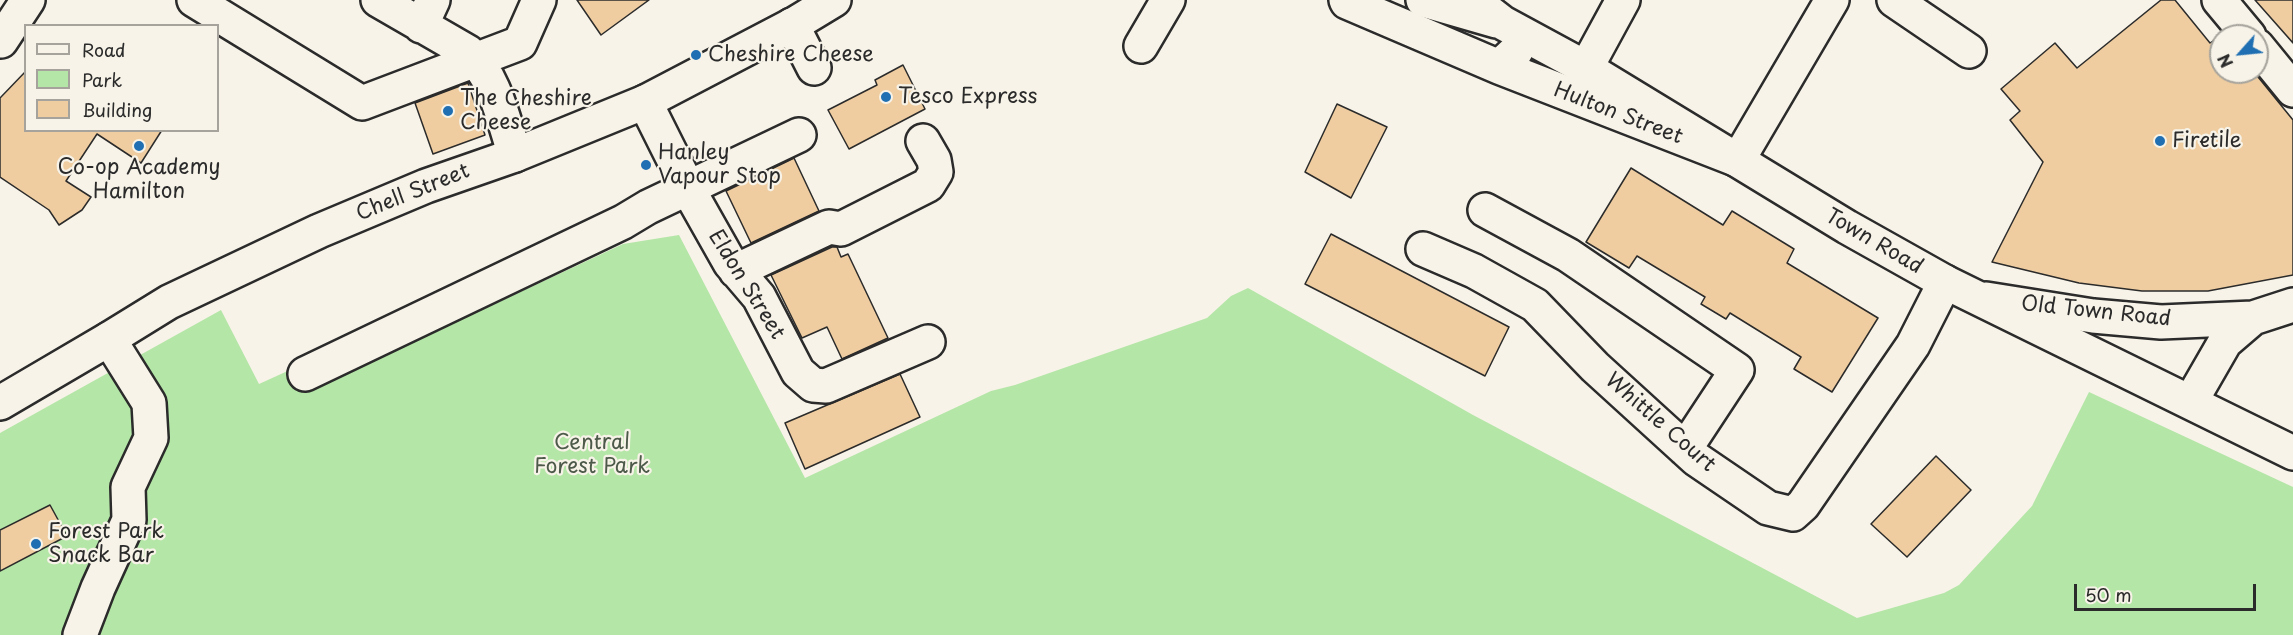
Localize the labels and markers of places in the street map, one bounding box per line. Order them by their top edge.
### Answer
place label: Cheshire Cheese [708,42,874,68]
marker: Cheshire Cheese [689,48,703,62]
place label: Tesco Express [898,84,1038,110]
place label: The Cheshire Cheese [460,86,592,136]
marker: Tesco Express [879,90,893,104]
marker: The Cheshire Cheese [441,104,455,118]
place label: Firetile [2172,128,2242,154]
marker: Firetile [2153,134,2167,148]
marker: Co-op Academy Hamilton [132,139,146,153]
place label: Hanley Vapour Stop [658,140,781,190]
place label: Co-op Academy Hamilton [57,155,221,205]
marker: Hanley Vapour Stop [639,158,653,172]
place label: Forest Park Snack Bar [48,519,164,569]
marker: Forest Park Snack Bar [29,537,43,551]

